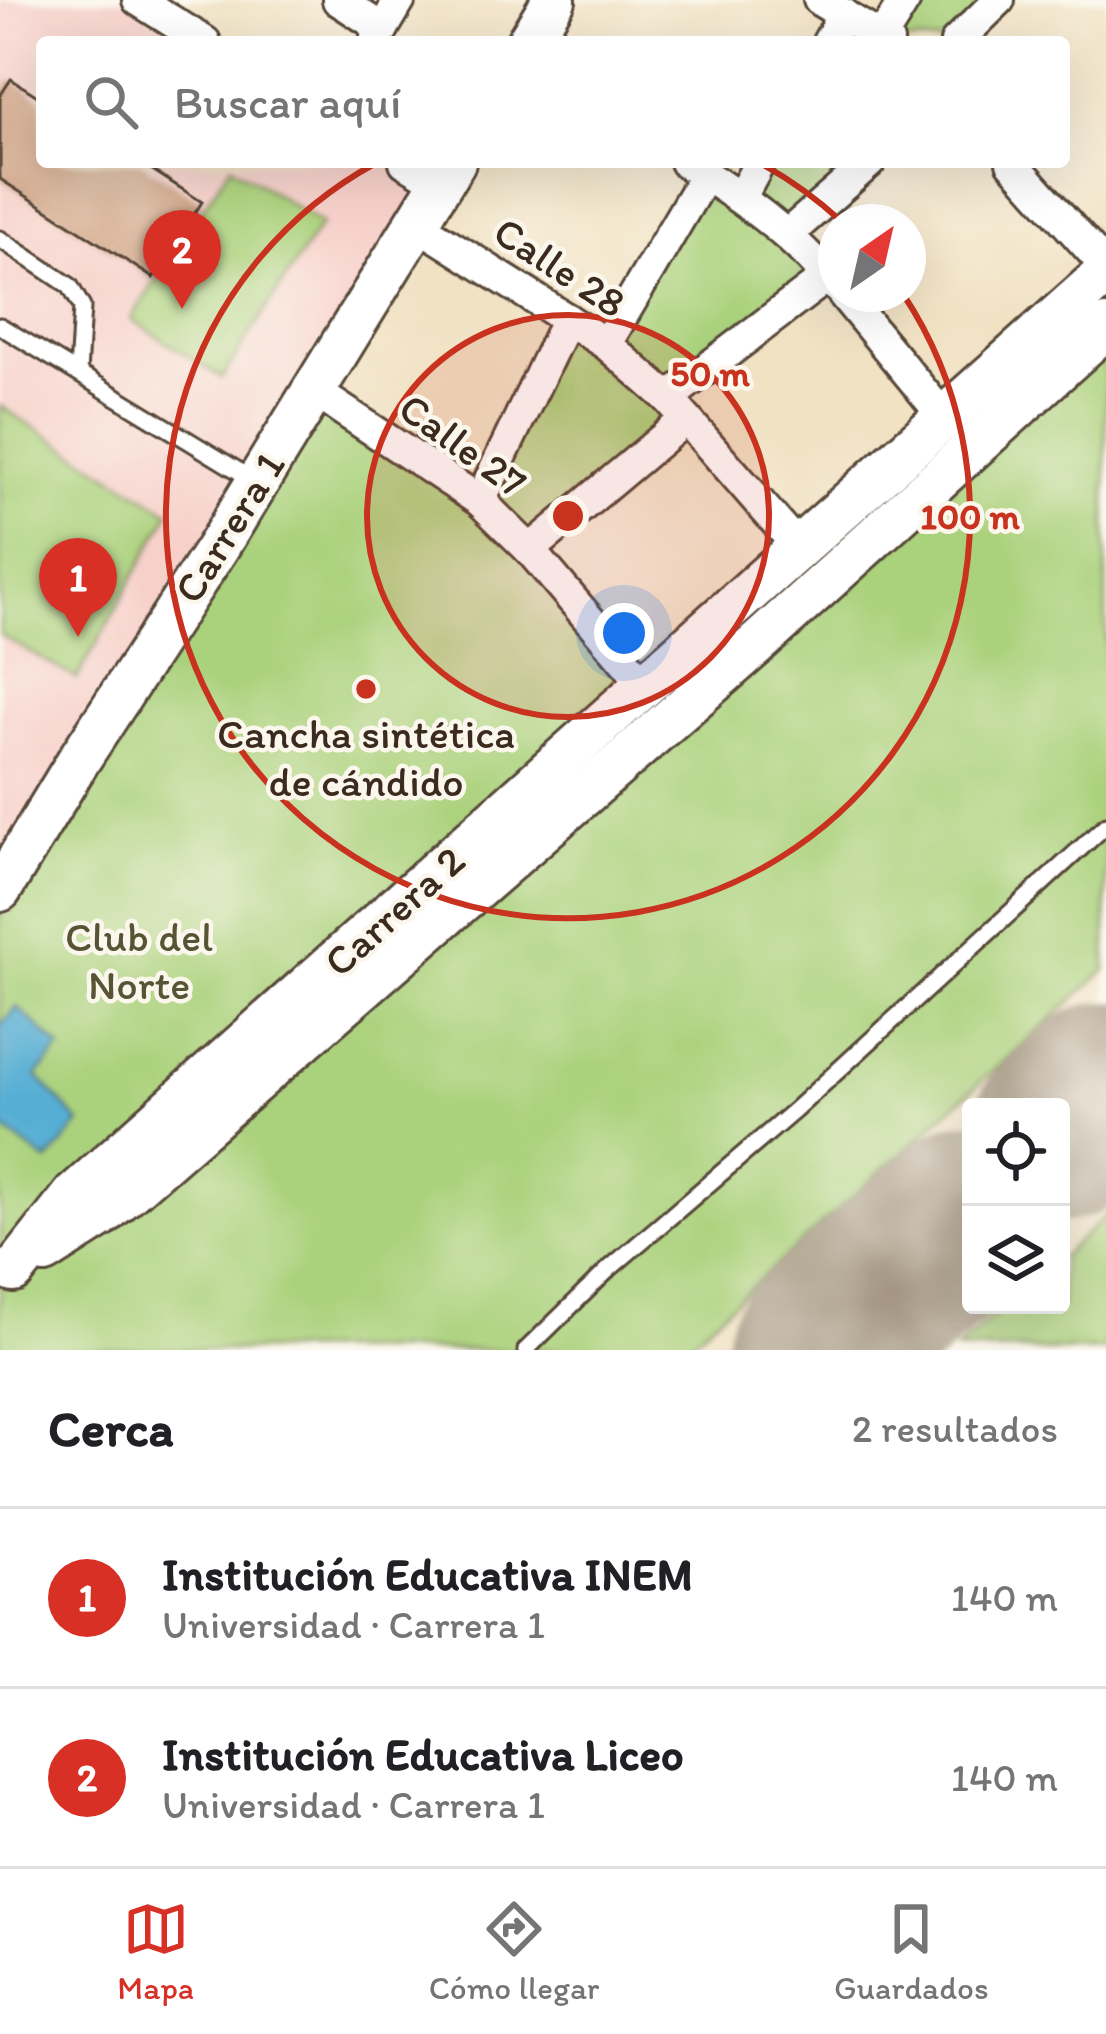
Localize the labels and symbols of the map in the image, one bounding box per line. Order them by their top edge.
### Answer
north arrow [818,204,926,312]
street label: Calle 28 [484,206,636,328]
pin: 2 [143,210,221,309]
text: 50 m [670,352,750,395]
street label: Calle 27 [389,382,537,508]
street label: Carrera 1 [163,442,295,612]
centre of rings [547,495,589,537]
text: 100 m [920,495,1020,538]
pin: 1 [39,538,117,637]
your location [594,603,654,663]
marker: Cancha sintética de cándido [353,676,379,702]
place label: Cancha sintética de cándido [217,708,515,807]
street label: Carrera 2 [313,835,475,987]
park label: Club del Norte [65,911,213,1010]

